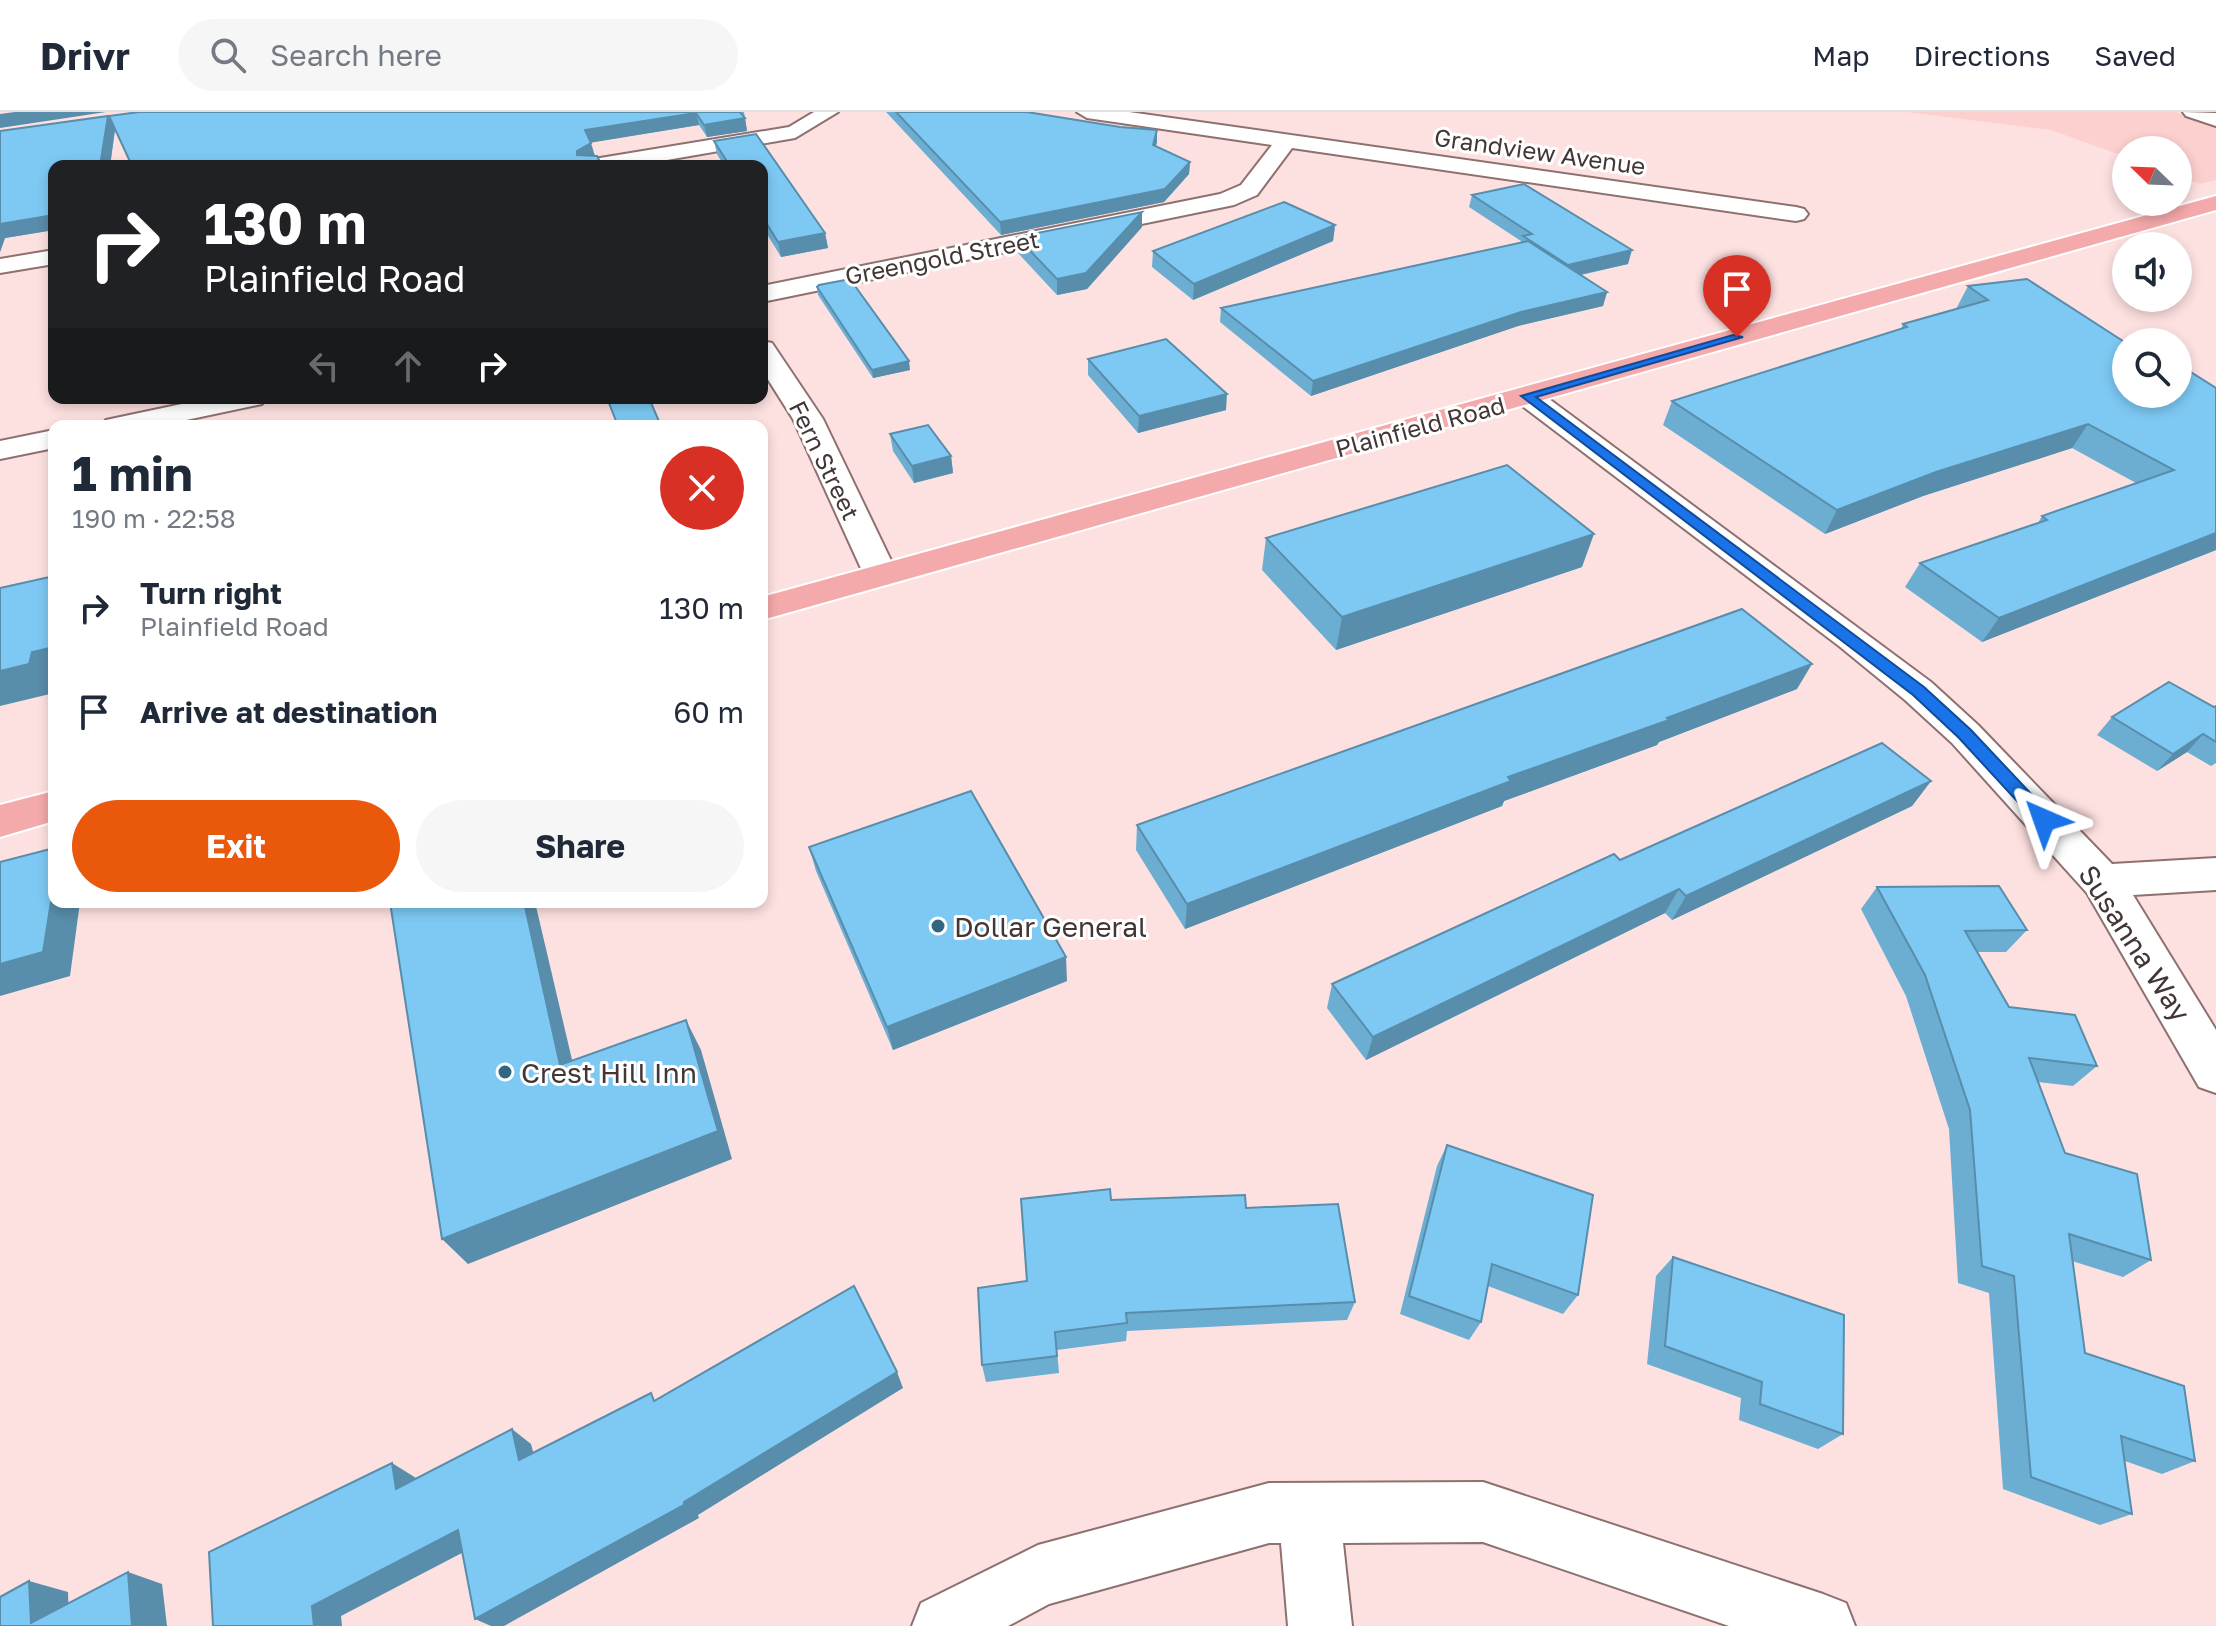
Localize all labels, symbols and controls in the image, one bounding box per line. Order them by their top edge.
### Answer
search box [178,19,738,91]
text: Drivr [40,33,130,78]
icon: search [206,33,250,77]
text: Search here [270,37,442,73]
text: Map [1812,39,1869,72]
text: Directions [1913,39,2050,72]
text: Saved [2094,39,2176,72]
street label: Grandview Avenue [1433,122,1647,180]
north arrow [2112,136,2192,216]
map controls [2112,136,2192,408]
text: 130 m [204,189,366,256]
icon: right [72,192,176,296]
street label: Greengold Street [843,224,1041,290]
button: sound [2112,232,2192,312]
pin [1703,255,1771,337]
text: Plainfield Road [204,257,465,300]
icon: arrive [1715,267,1759,311]
button: search [2112,328,2192,408]
icon: left [302,344,346,388]
icon: ahead [386,344,430,388]
icon: right [470,344,514,388]
street label: Plainfield Road [1332,389,1508,463]
street label: Fern Street [784,396,866,524]
text: 1 min [72,444,193,502]
button: close [660,446,744,530]
text: 190 m · 22:58 [72,503,236,534]
text: Turn right [140,575,282,611]
icon: right [72,586,116,630]
text: 130 m [659,590,744,626]
text: Plainfield Road [140,611,329,642]
icon: arrive [72,690,116,734]
text: Arrive at destination [140,694,437,730]
text: 60 m [673,694,744,730]
position arrow [2002,778,2086,862]
button: Exit [72,800,400,892]
button: Share [416,800,744,892]
street label: Susanna Way [2072,859,2198,1028]
place label: Dollar General [954,910,1147,943]
marker: Dollar General [929,917,947,935]
place label: Crest Hill Inn [521,1056,697,1089]
marker: Crest Hill Inn [496,1063,514,1081]

